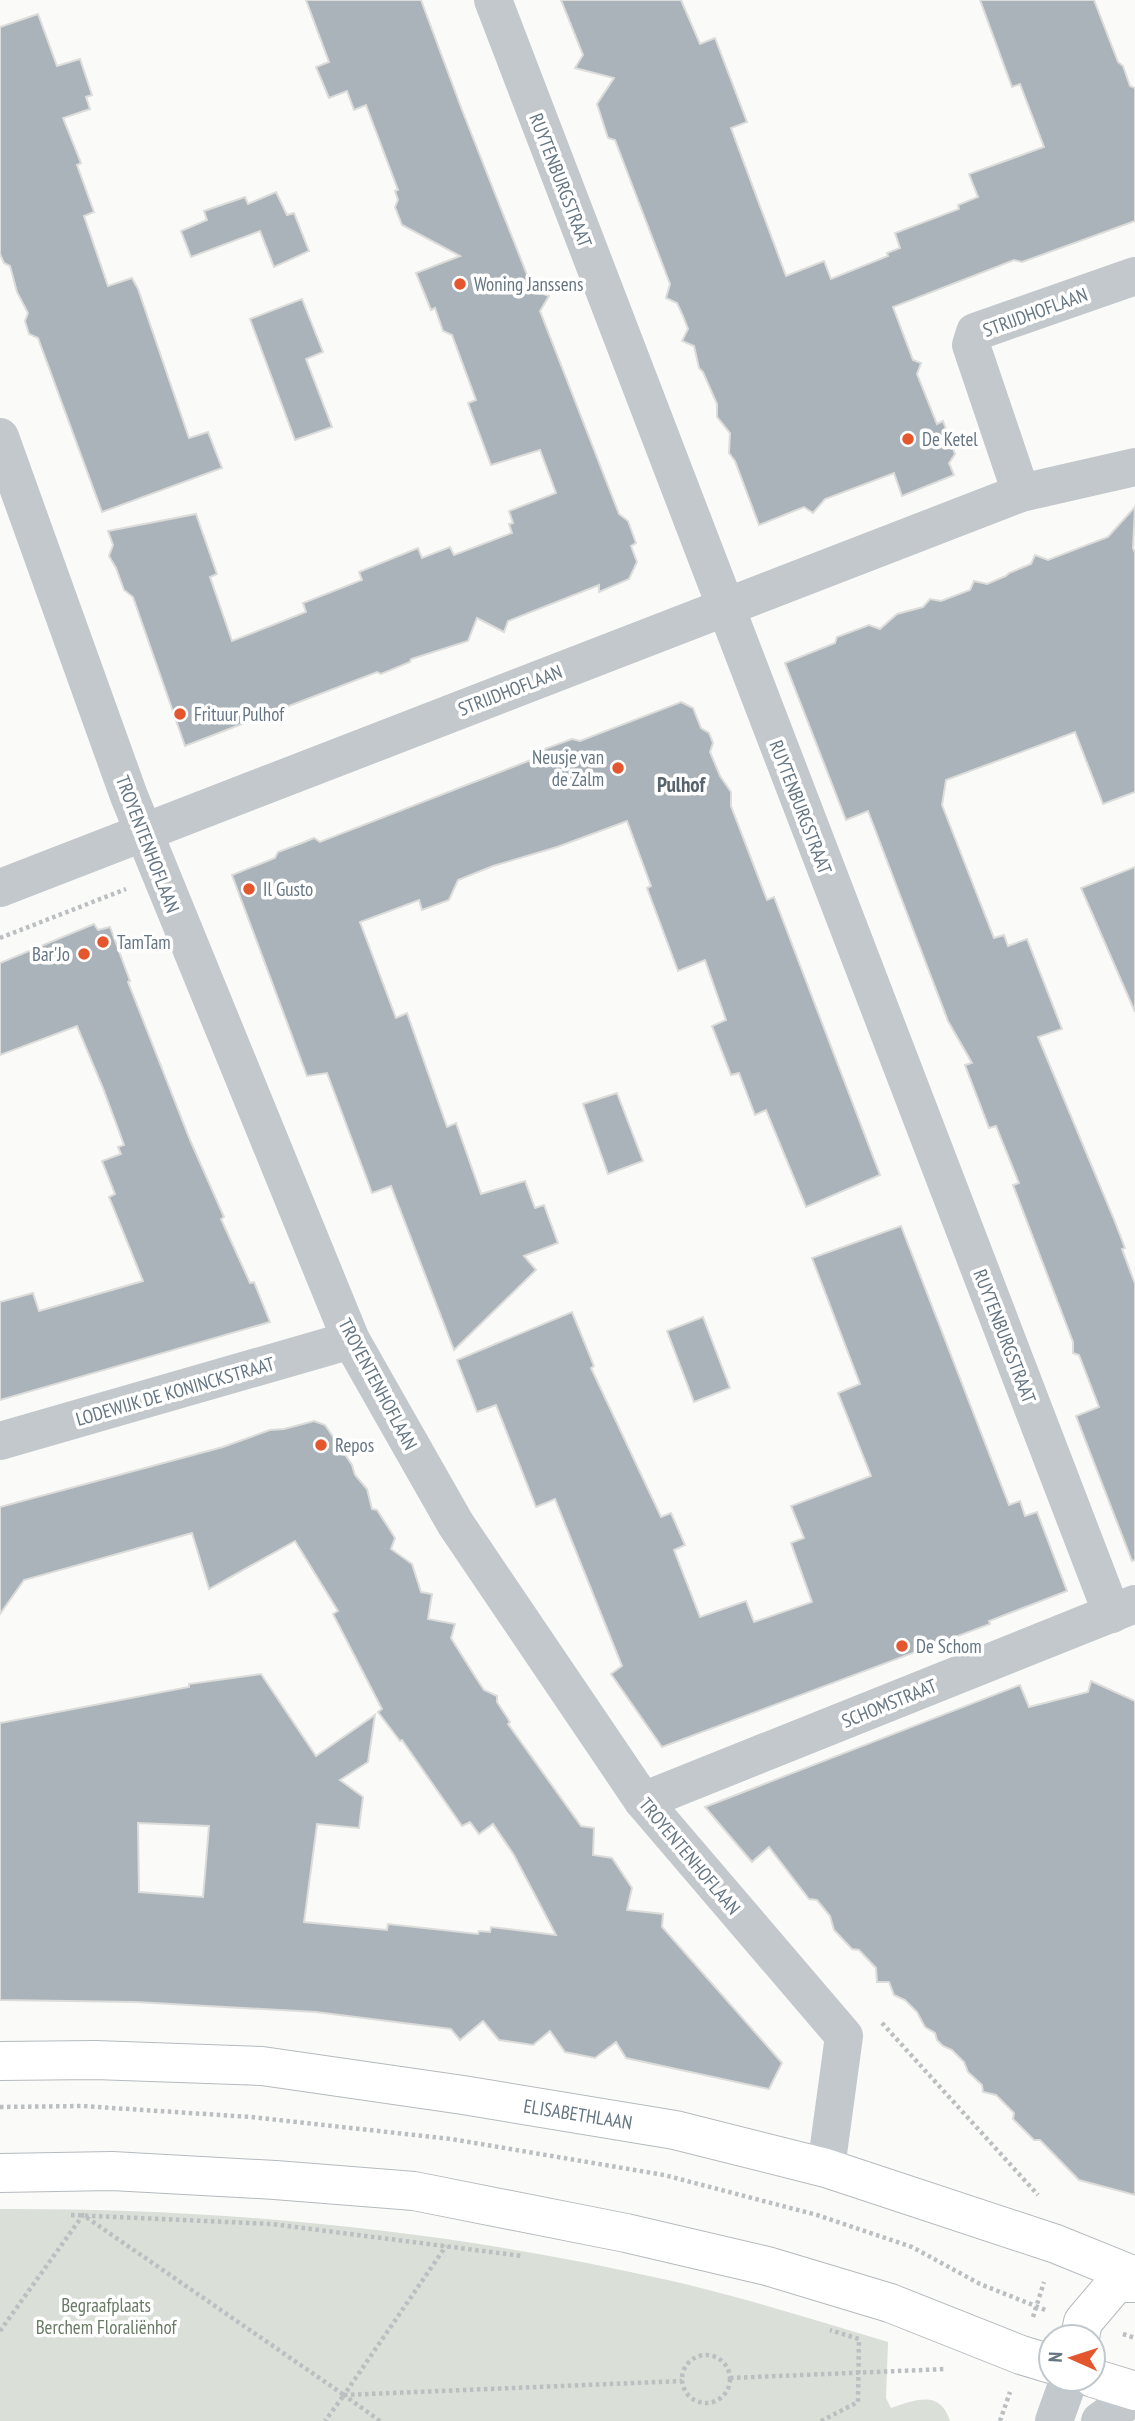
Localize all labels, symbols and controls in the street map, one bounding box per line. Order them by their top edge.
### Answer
street label: RUYTENBURGSTRAAT [524,110,598,251]
place label: Woning Janssens [474,272,583,296]
marker: Woning Janssens [452,276,468,292]
street label: STRIJDHOFLAAN [979,282,1091,342]
place label: De Ketel [922,427,978,451]
marker: De Ketel [900,431,916,447]
street label: STRIJDHOFLAAN [455,659,565,721]
place label: Frituur Pulhof [194,702,285,726]
marker: Frituur Pulhof [172,706,188,722]
street label: RUYTENBURGSTRAAT [764,737,838,878]
place label: Neusje van de Zalm [532,745,604,791]
marker: Neusje van de Zalm [610,760,626,776]
district label: Pulhof [657,771,706,798]
street label: TROYENTENHOFLAAN [111,772,185,916]
place label: Il Gusto [263,877,313,901]
marker: Il Gusto [241,881,257,897]
place label: TamTam [117,930,171,954]
marker: TamTam [95,934,111,950]
place label: Bar'Jo [32,942,70,966]
marker: Bar'Jo [76,946,92,962]
street label: RUYTENBURGSTRAAT [968,1266,1042,1407]
street label: TROYENTENHOFLAAN [333,1314,423,1454]
street label: LODEWIJK DE KONINCKSTRAAT [73,1351,277,1431]
place label: Repos [335,1433,374,1457]
marker: Repos [313,1437,329,1453]
place label: De Schom [916,1634,982,1658]
marker: De Schom [894,1638,910,1654]
street label: SCHOMSTRAAT [838,1673,940,1733]
street label: TROYENTENHOFLAAN [634,1793,746,1919]
street label: ELISABETHLAAN [522,2094,634,2134]
park label: Begraafplaats Berchem Floraliënhof [36,2293,177,2339]
north arrow [1037,2323,1107,2393]
text: N [1043,2351,1067,2363]

